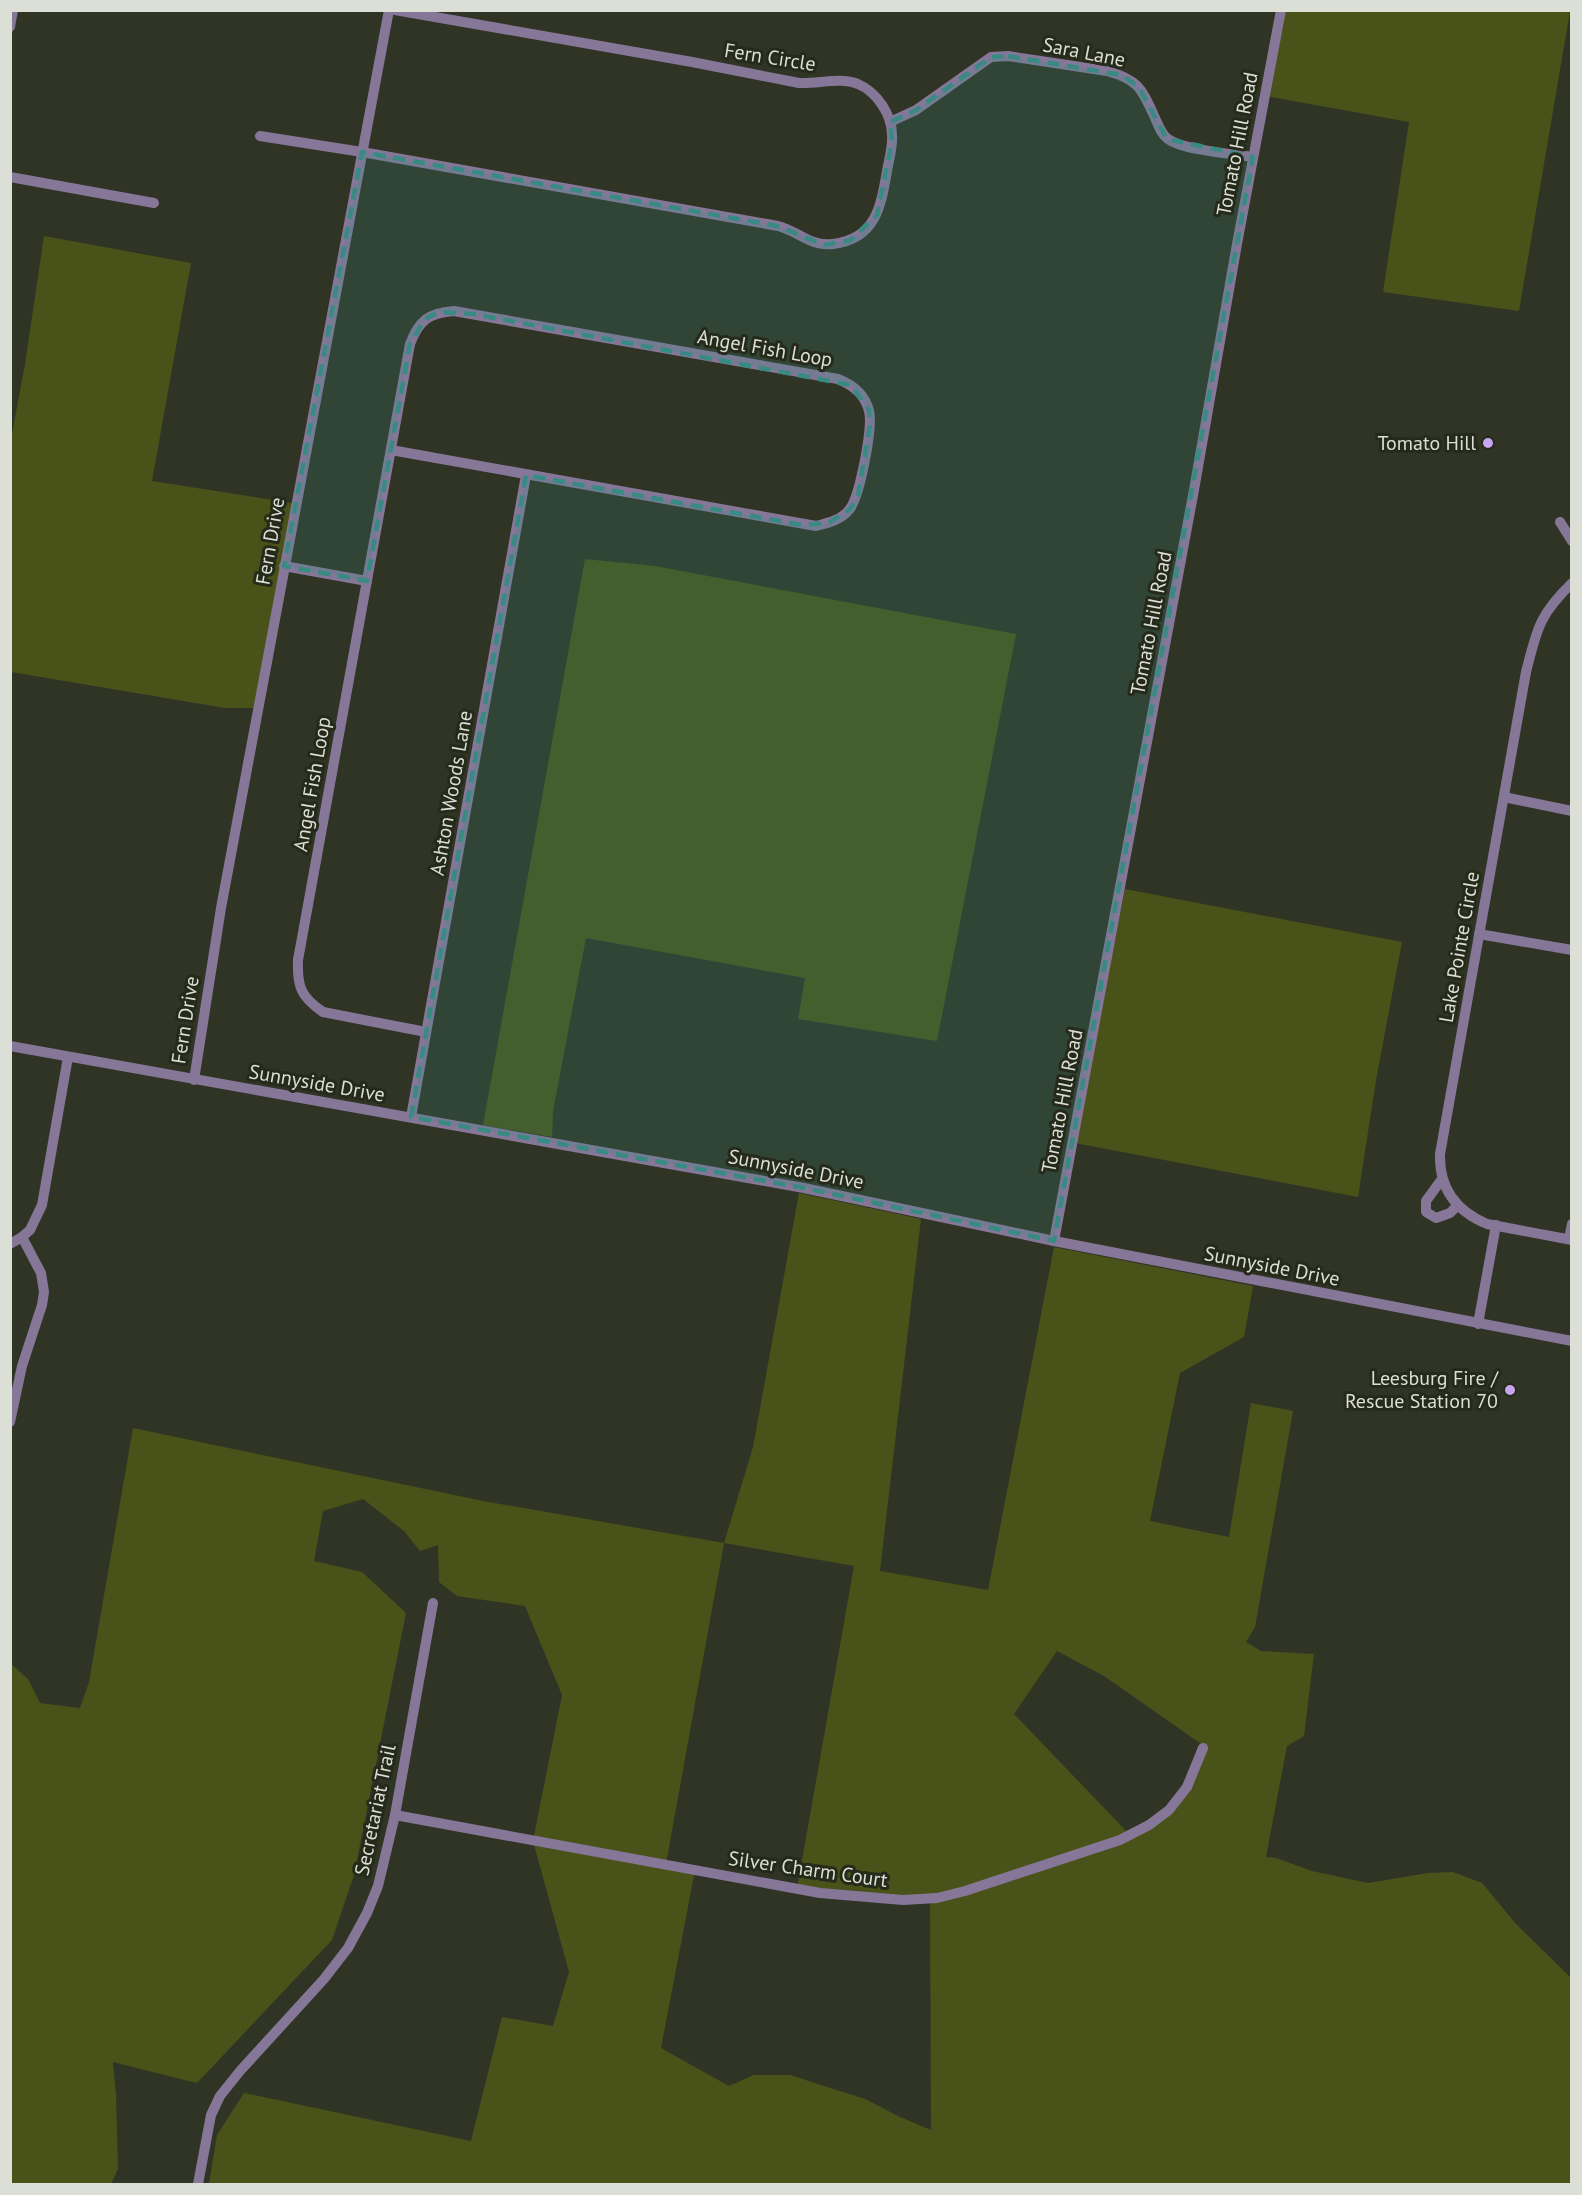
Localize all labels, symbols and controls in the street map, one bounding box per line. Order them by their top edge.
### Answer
street label: Sara Lane [1041,31,1127,73]
street label: Fern Circle [722,37,818,77]
street label: Tomato Hill Road [1210,70,1264,218]
street label: Angel Fish Loop [696,323,834,373]
place label: Tomato Hill [1377,430,1476,456]
marker: Tomato Hill [1481,436,1495,450]
street label: Fern Drive [250,495,290,587]
street label: Tomato Hill Road [1124,549,1178,697]
street label: Ashton Woods Lane [424,709,478,877]
street label: Angel Fish Loop [287,715,337,853]
street label: Lake Pointe Circle [1433,869,1485,1025]
street label: Fern Drive [165,974,205,1066]
street label: Tomato Hill Road [1035,1027,1089,1175]
street label: Sunnyside Drive [247,1058,387,1108]
street label: Sunnyside Drive [726,1143,866,1195]
street label: Sunnyside Drive [1202,1240,1342,1292]
place label: Leesburg Fire / Rescue Station 70 [1345,1365,1499,1414]
marker: Leesburg Fire / Rescue Station 70 [1503,1383,1517,1397]
street label: Secretariat Trail [348,1742,402,1878]
street label: Silver Charm Court [727,1845,890,1893]

